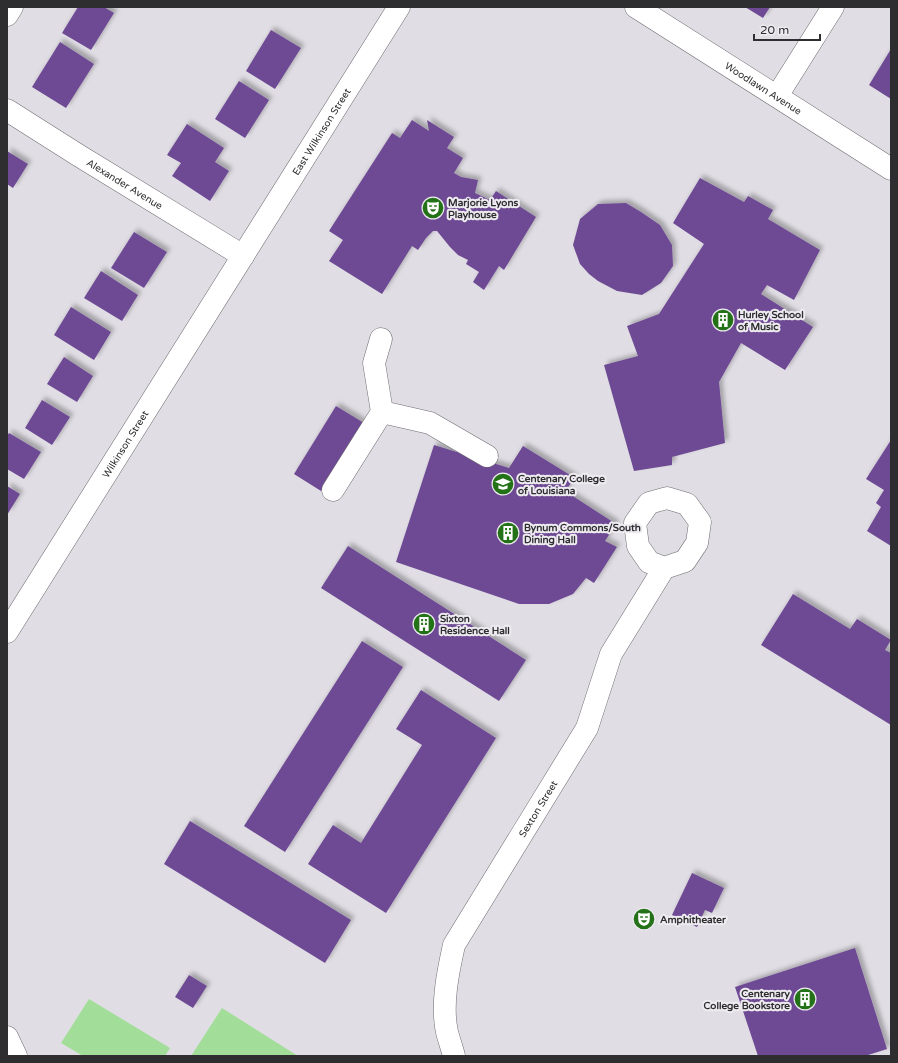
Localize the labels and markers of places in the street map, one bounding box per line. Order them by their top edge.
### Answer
theatre icon: Marjorie Lyons Playhouse [420,195,446,221]
place label: Marjorie Lyons Playhouse [448,197,519,221]
building icon: Hurley School of Music [710,307,736,333]
place label: Hurley School of Music [738,309,804,333]
school or university icon: Centenary College of Louisiana [490,471,516,497]
place label: Centenary College of Louisiana [518,473,605,497]
building icon: Bynum Commons/South Dining Hall [495,520,521,546]
place label: Bynum Commons/South Dining Hall [524,522,641,546]
building icon: Sixton Residence Hall [411,611,437,637]
place label: Sixton Residence Hall [440,613,510,637]
theatre icon: Amphitheater [631,906,657,932]
place label: Amphitheater [660,914,726,926]
building icon: Centenary College Bookstore [792,986,818,1012]
place label: Centenary College Bookstore [704,988,791,1012]

